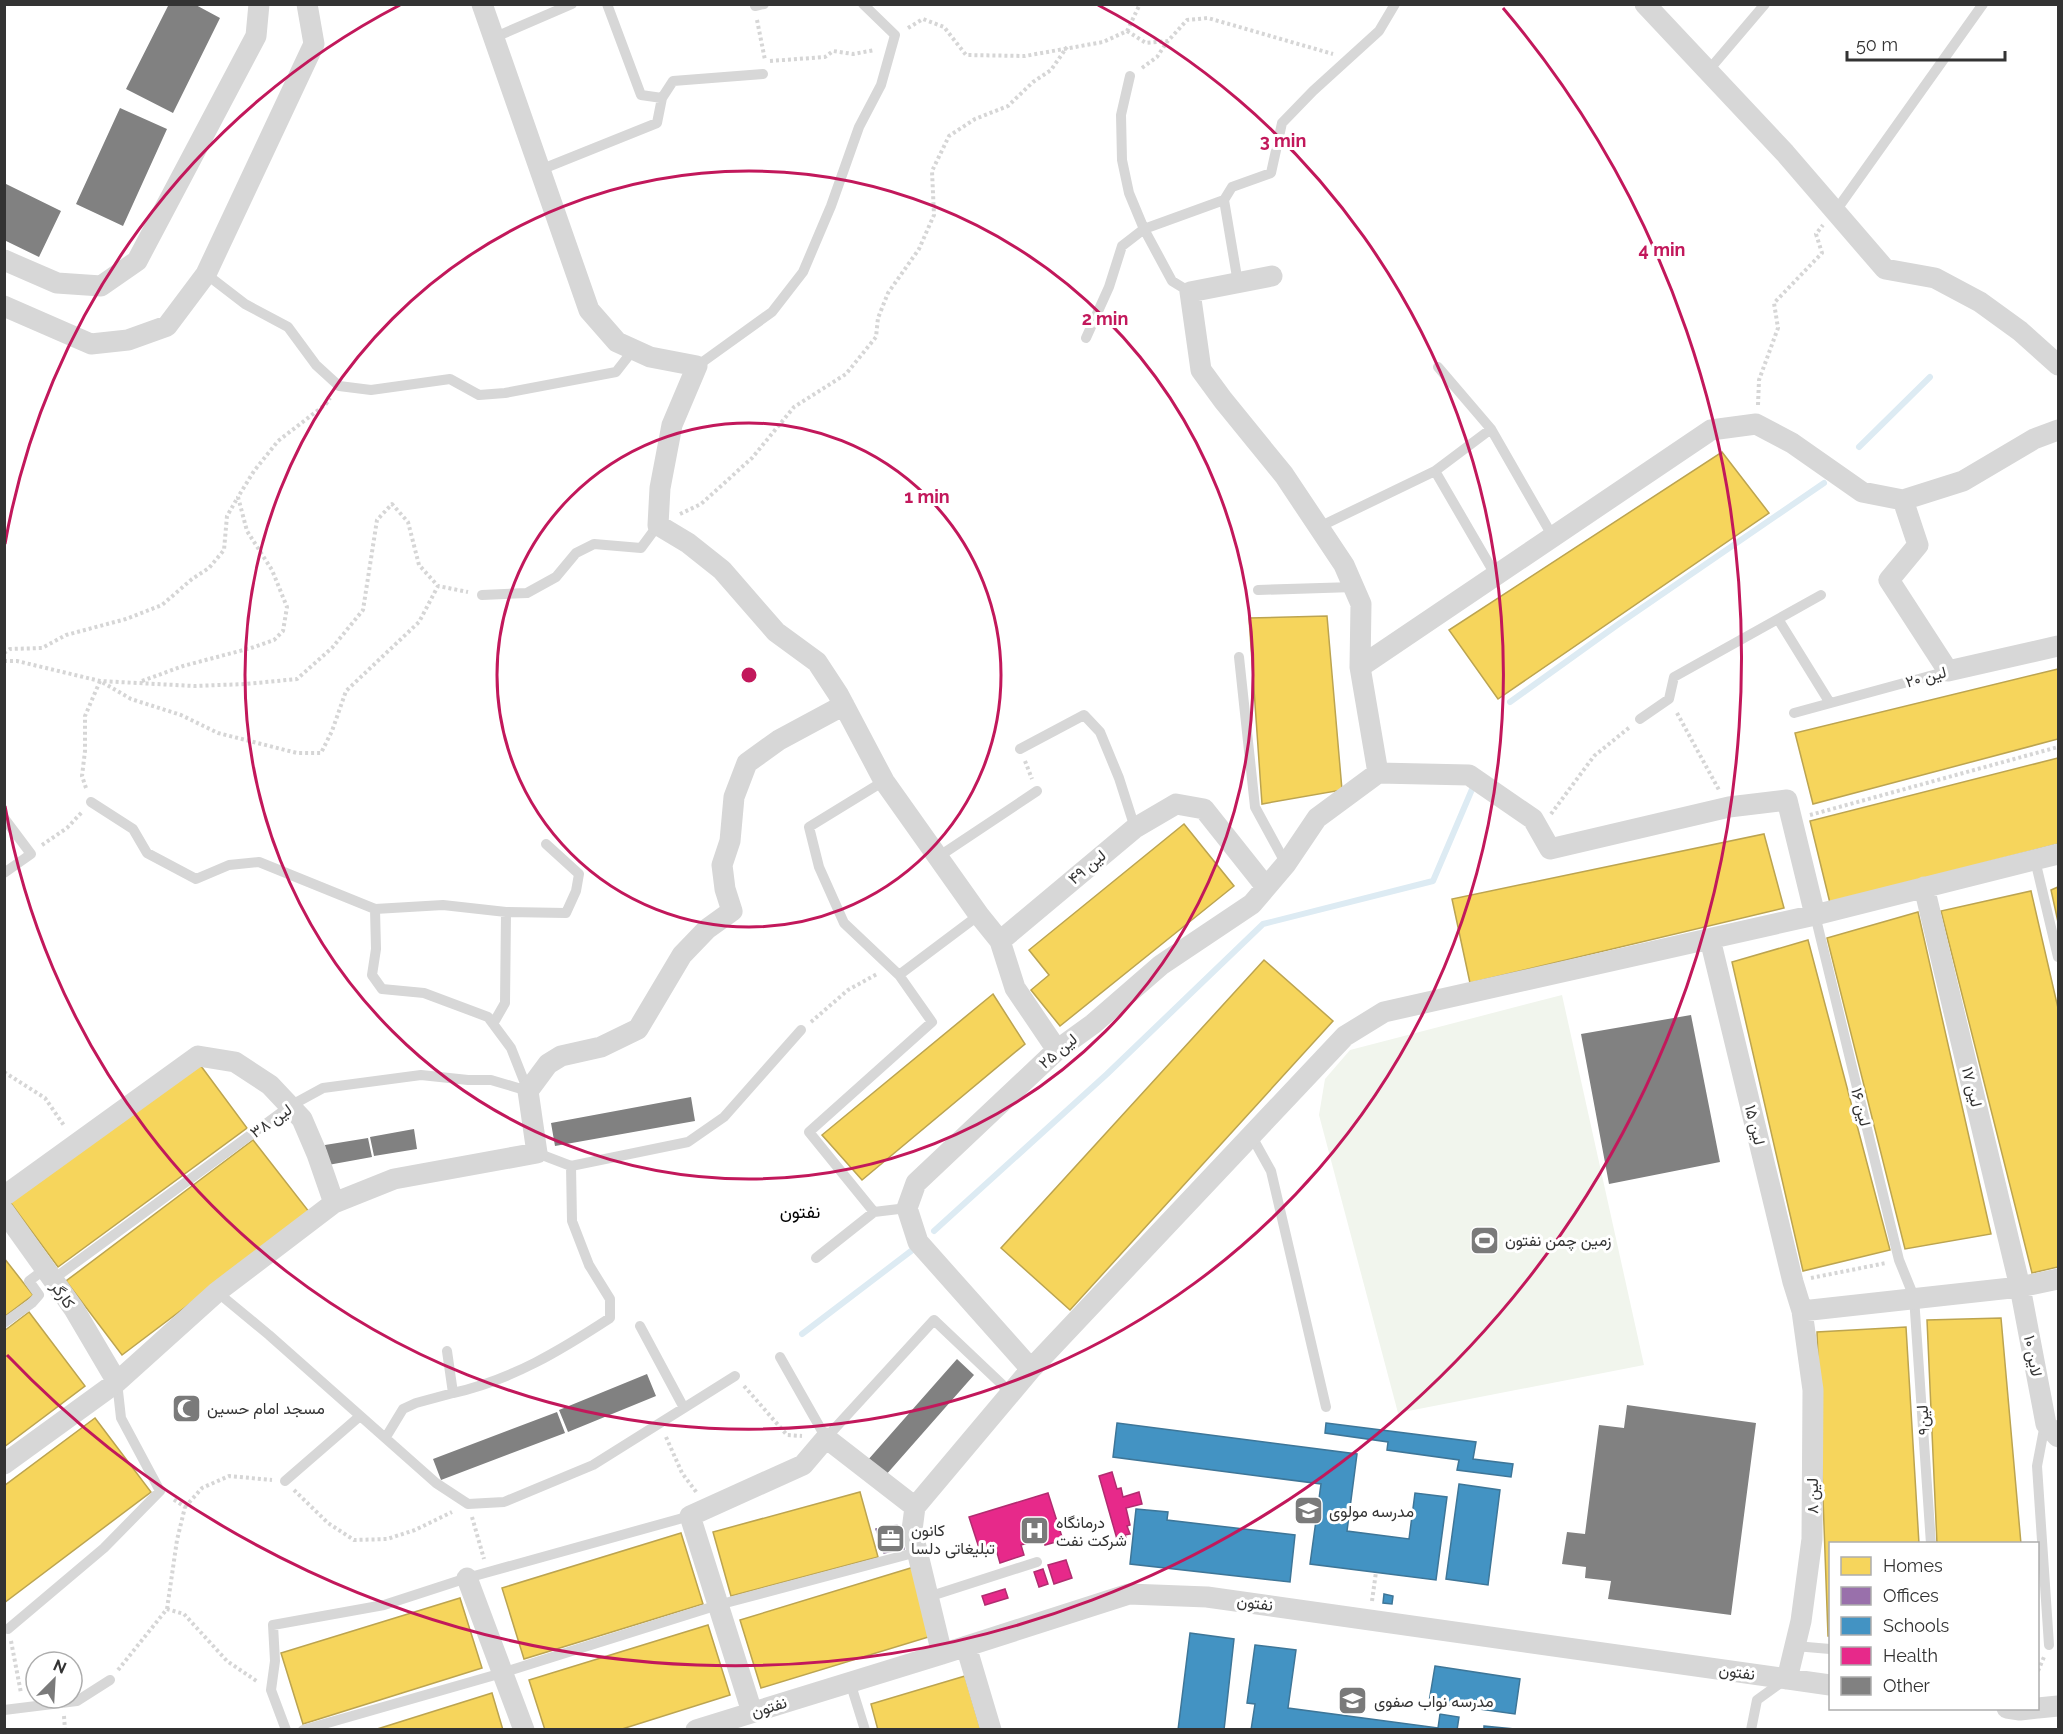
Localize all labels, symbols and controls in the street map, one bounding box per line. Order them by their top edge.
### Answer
scale bar [1847,24,2004,62]
text: 50 m [1856,34,1898,55]
text: 3 min [1260,130,1306,151]
text: 4 min [1639,239,1685,260]
text: 2 min [1082,308,1128,329]
text: 1 min [904,486,950,507]
street label: لین ۲۰ [1903,662,1949,693]
centre of rings [739,665,759,685]
street label: لین ۴۹ [1064,846,1110,889]
street label: لین ۲۵ [1035,1029,1082,1073]
street label: لین ۱۷ [1957,1065,1986,1109]
street label: لین ۱۶ [1846,1086,1875,1128]
street label: لین ۳۸ [246,1100,296,1143]
street label: لین ۱۵ [1740,1103,1769,1147]
district label: نفتون [780,1201,820,1223]
sports icon: زمین چمن نفتون [1468,1224,1500,1256]
place label: زمین چمن نفتون [1505,1231,1611,1252]
street label: کارگر [46,1277,79,1313]
street label: لاین ۱۰ [2019,1334,2046,1378]
mosque icon: مسجد امام حسین [170,1392,202,1424]
place label: مسجد امام حسین [207,1399,325,1419]
street label: لین۹ [1912,1404,1935,1436]
street label: لین ۸ [1803,1478,1823,1514]
school or university icon: مدرسه مولوی [1292,1495,1324,1527]
place label: مدرسه مولوی [1329,1502,1414,1522]
place label: درمانگاه شرکت نفت [1056,1513,1127,1551]
hospital icon: درمانگاه شرکت نفت [1019,1515,1051,1547]
place label: کانون تبلیغاتی دلسا [911,1521,995,1559]
office icon: کانون تبلیغاتی دلسا [874,1523,906,1555]
legend [1829,1542,2039,1710]
text: Homes [1883,1555,1943,1576]
text: Offices [1883,1585,1939,1606]
street label: نفتون [1236,1591,1274,1616]
text: Schools [1883,1615,1950,1636]
text: Health [1883,1645,1938,1666]
north arrow [24,1650,84,1710]
text: N [50,1656,69,1678]
street label: نفتون [1718,1660,1756,1685]
text: Other [1883,1675,1931,1696]
school or university icon: مدرسه نواب صفوی [1337,1685,1369,1717]
place label: مدرسه نواب صفوی [1374,1692,1493,1712]
street label: نفتون [749,1693,789,1722]

